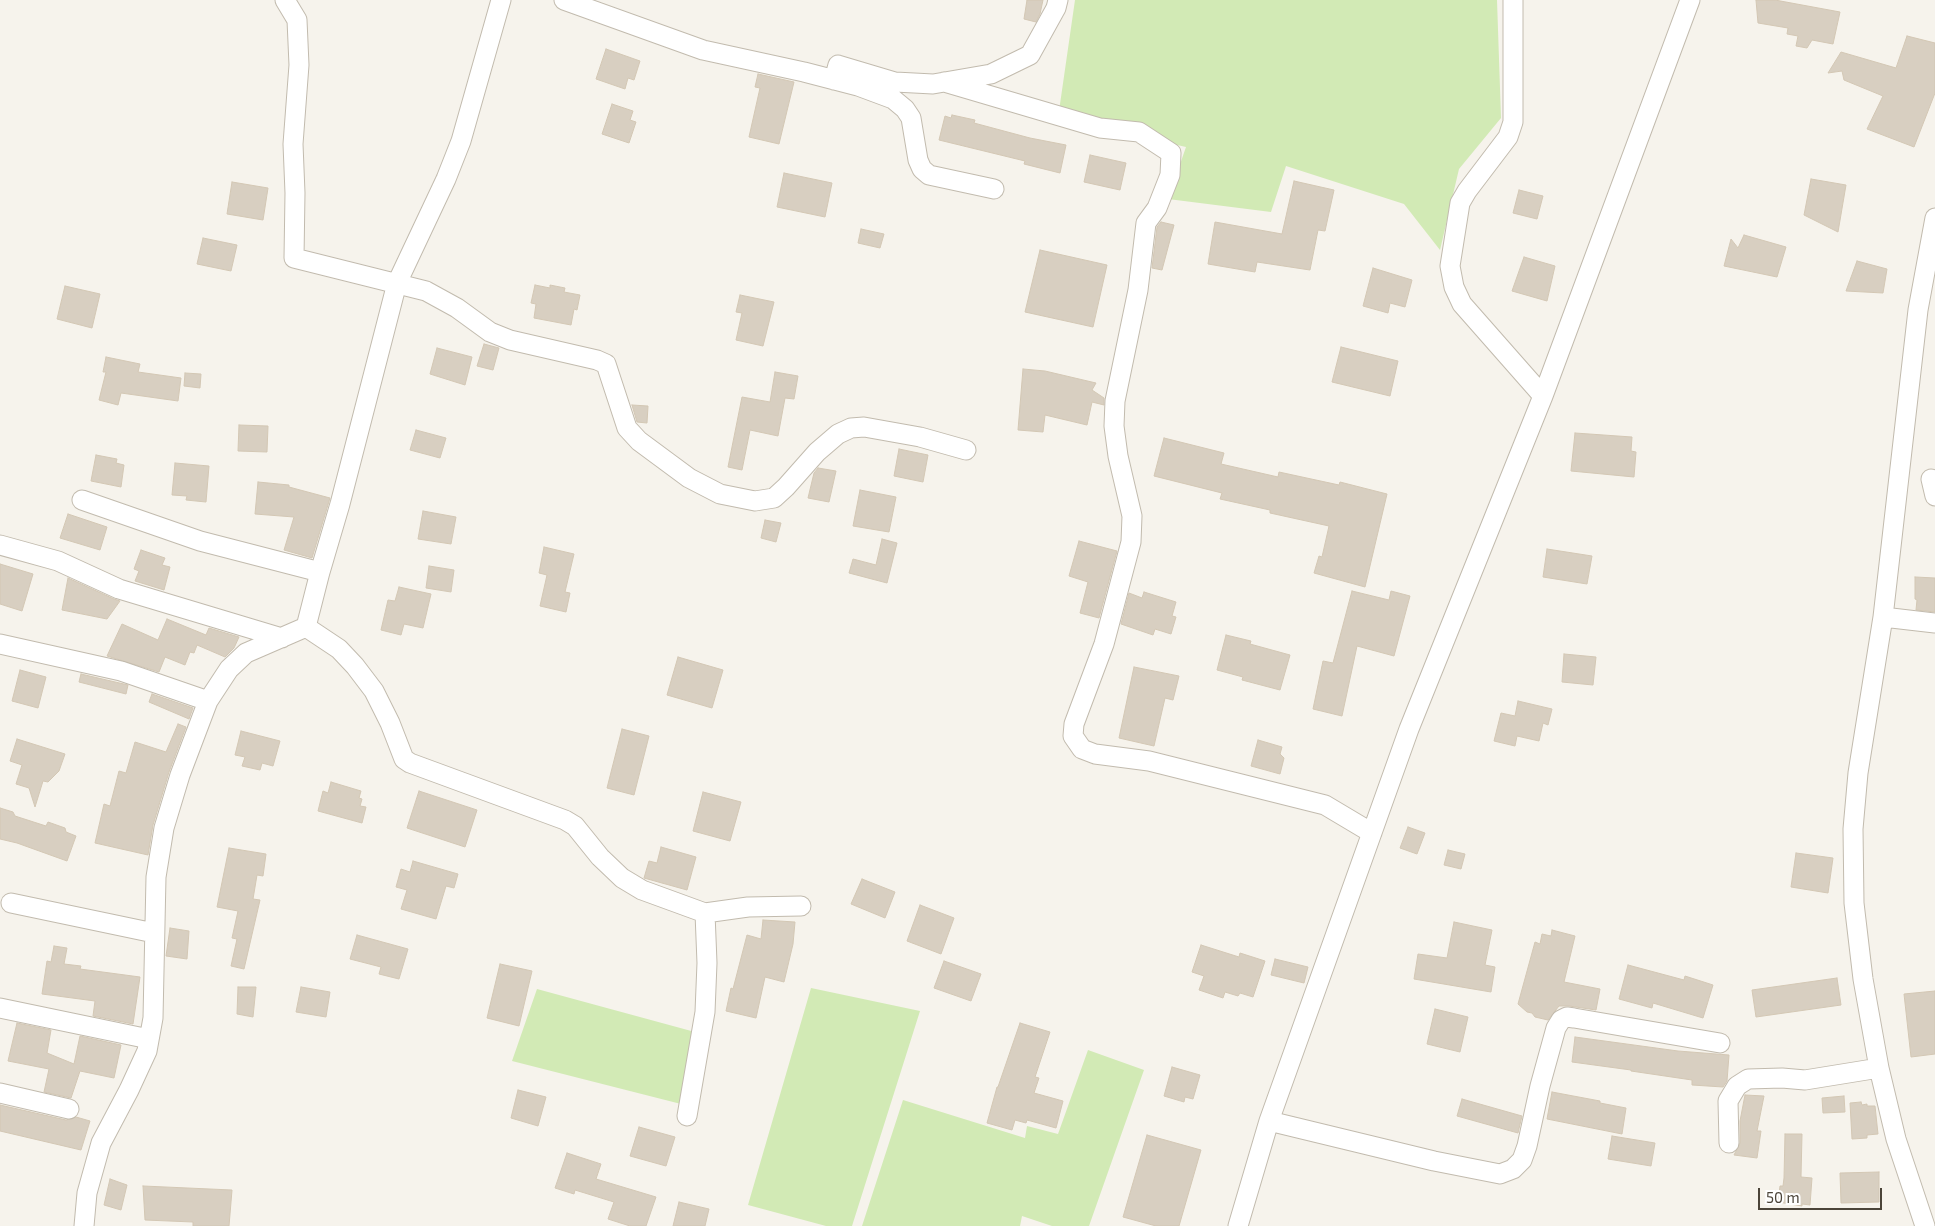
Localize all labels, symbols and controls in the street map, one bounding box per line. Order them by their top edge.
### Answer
scale bar [1760,1178,1884,1210]
text: 50 m [1766,1188,1800,1206]

